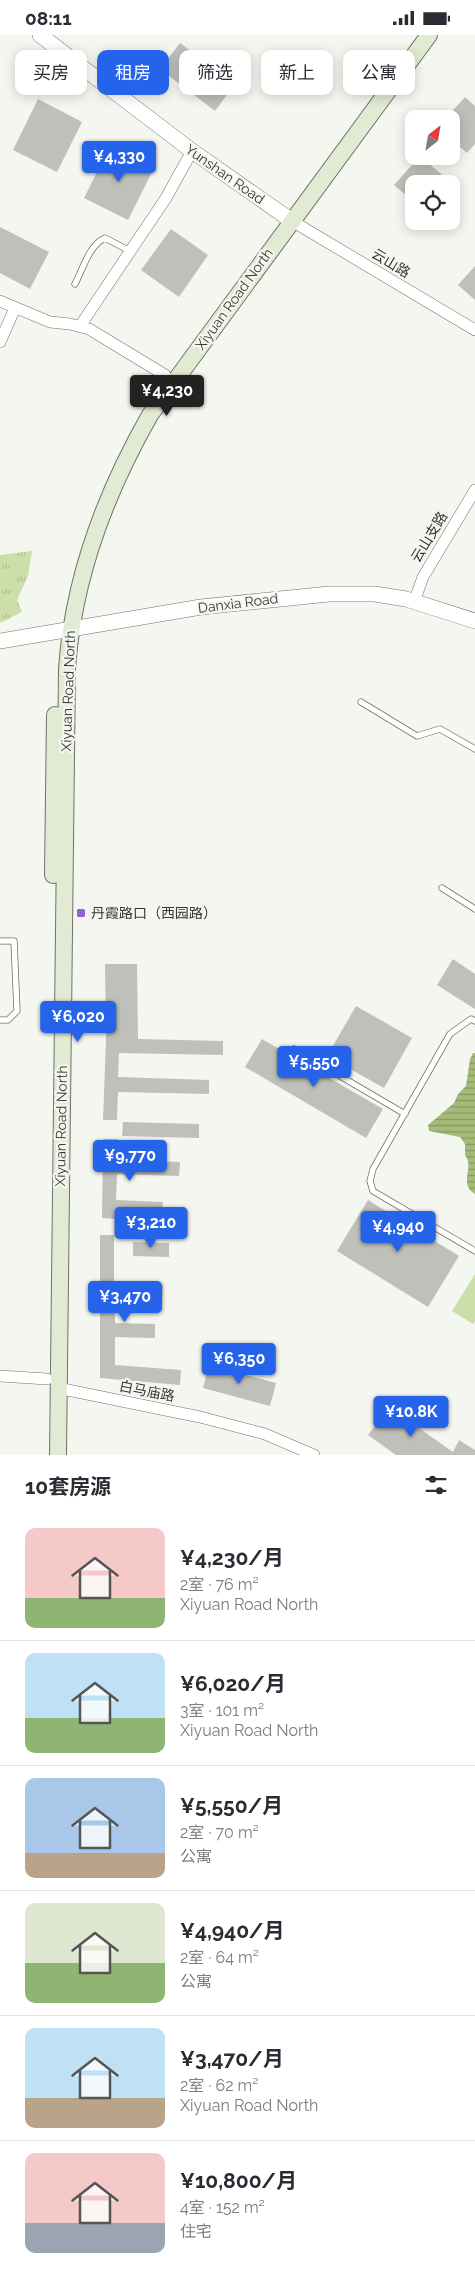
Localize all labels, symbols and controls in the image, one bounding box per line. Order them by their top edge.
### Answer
text: 08:11 [25,7,72,29]
chip: 买房 [15,50,87,95]
chip: 租房 [97,50,169,95]
chip: 筛选 [179,50,251,95]
chip: 新上 [261,50,333,95]
chip: 公寓 [343,50,415,95]
north arrow [405,110,460,165]
map controls [405,110,460,230]
pin: ¥4,330 [78,141,160,183]
street label: Yunshan Road [182,141,268,207]
text: ¥4,330 [93,147,145,166]
button: locate [405,175,460,230]
street label: Xiyuan Road North [192,245,276,353]
street label: 云山路 [369,245,413,281]
pin: ¥4,230 [126,375,208,417]
text: ¥4,230 [141,381,193,400]
street label: 云山支路 [408,509,450,565]
street label: Danxia Road [197,590,279,616]
street label: Xiyuan Road North [58,630,78,752]
place label: 丹霞路口（西园路） [91,905,217,921]
marker: 丹霞路口（西园路） [75,907,87,919]
pin: ¥6,020 [37,1001,119,1043]
text: ¥6,020 [51,1007,105,1026]
pin: ¥5,550 [273,1045,355,1088]
text: ¥5,550 [288,1052,340,1071]
street label: Xiyuan Road North [52,1065,70,1187]
pin: ¥9,770 [89,1139,171,1182]
text: ¥9,770 [104,1146,156,1165]
pin: ¥3,210 [110,1207,192,1249]
pin: ¥4,940 [357,1211,439,1253]
text: ¥3,210 [126,1213,176,1232]
text: ¥4,940 [372,1217,424,1236]
pin: ¥3,470 [84,1281,166,1323]
text: ¥3,470 [99,1287,151,1306]
pin: ¥6,350 [198,1343,280,1385]
text: ¥6,350 [213,1349,265,1368]
street label: 白马庙路 [118,1378,176,1404]
pin: ¥10.8K [370,1395,452,1438]
text: ¥10.8K [384,1402,438,1421]
icon: filters [422,1471,450,1499]
text: 10套房源 [25,1474,111,1499]
text: ¥4,230/月 [180,1545,284,1570]
icon: home [65,1548,125,1608]
text: 2室 · 76 m² [180,1575,259,1594]
text: Xiyuan Road North [180,1595,318,1614]
text: ¥6,020/月 [180,1671,286,1696]
icon: home [65,1673,125,1733]
text: 3室 · 101 m² [180,1701,264,1720]
text: Xiyuan Road North [180,1721,318,1740]
text: ¥5,550/月 [180,1793,283,1818]
icon: home [65,1798,125,1858]
text: 2室 · 70 m² [180,1823,259,1842]
text: 公寓 [180,1847,212,1866]
text: ¥4,940/月 [180,1918,285,1943]
icon: home [65,1923,125,1983]
text: 2室 · 64 m² [180,1948,259,1967]
text: 公寓 [180,1972,212,1991]
text: ¥3,470/月 [180,2046,284,2071]
icon: home [65,2048,125,2108]
text: 2室 · 62 m² [180,2076,259,2095]
text: Xiyuan Road North [180,2096,318,2115]
text: ¥10,800/月 [180,2168,297,2193]
icon: home [65,2173,125,2233]
text: 4室 · 152 m² [180,2198,265,2217]
text: 住宅 [180,2222,212,2241]

